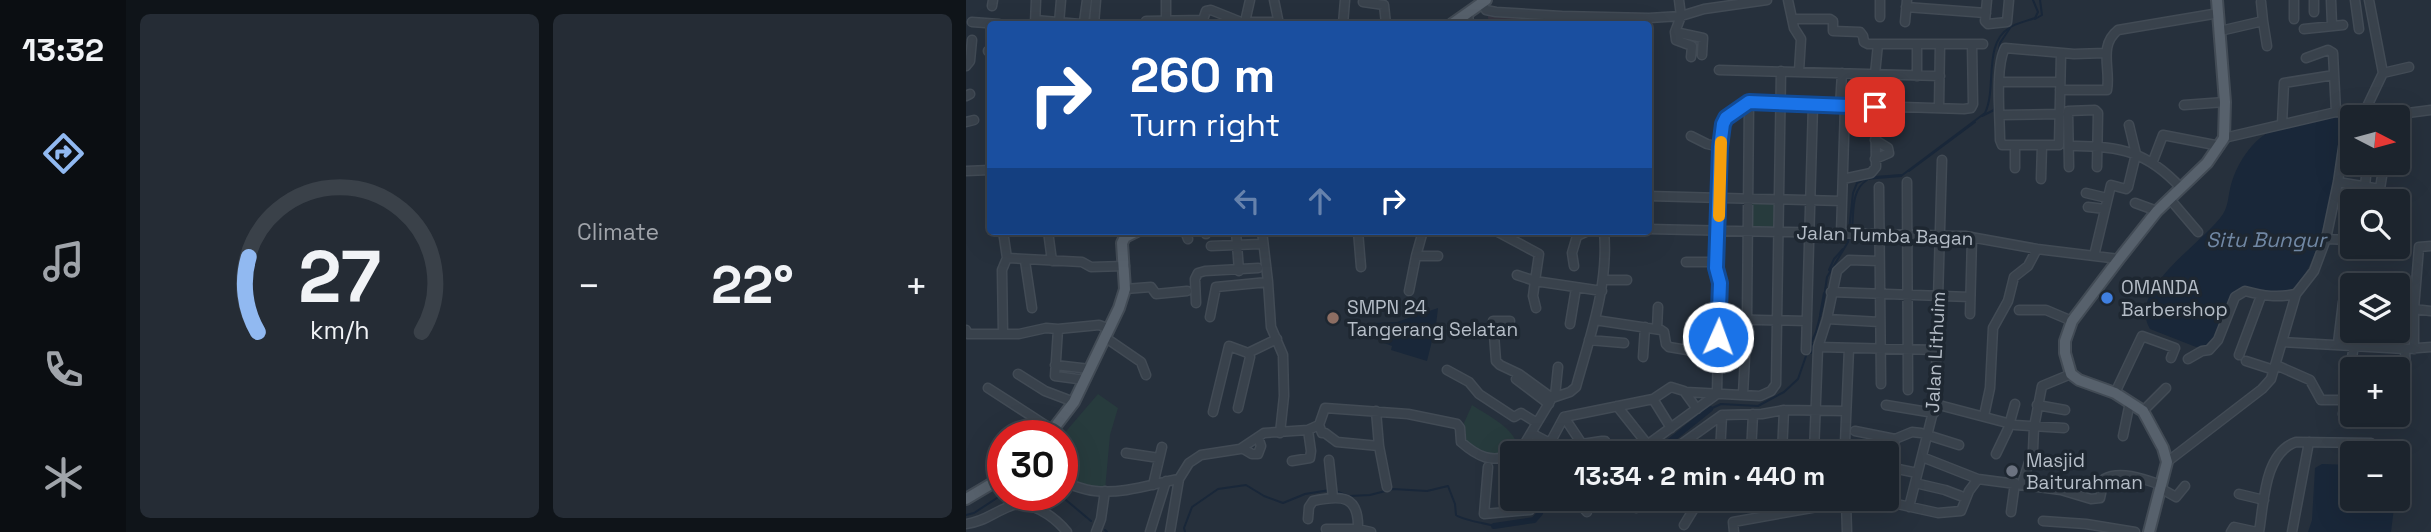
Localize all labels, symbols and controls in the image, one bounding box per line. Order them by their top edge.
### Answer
text: 13:32 [22,30,104,70]
text: 260 m [1130,44,1275,106]
icon: right [1015,49,1106,140]
pin [1845,77,1905,137]
icon: arrive [1856,88,1894,126]
text: Turn right [1130,105,1280,145]
north arrow [2340,105,2410,175]
map controls [2340,105,2410,511]
icon: directions [39,129,88,178]
icon: left [1228,182,1266,220]
icon: ahead [1301,182,1339,220]
icon: right [1374,182,1412,220]
button: search [2340,189,2410,259]
text: Climate [577,217,659,247]
street label: Jalan Tumba Bagan [1796,220,1974,251]
water label: Situ Bungur [2206,226,2328,253]
text: 27 [298,230,381,323]
icon: music [39,237,88,286]
text: 22° [711,252,794,318]
text: − [577,262,601,310]
text: + [904,262,928,310]
button: layers [2340,273,2410,343]
place label: OMANDA Barbershop [2121,275,2228,322]
marker: OMANDA Barbershop [2099,290,2115,306]
street label: Jalan Lithuim [1920,291,1951,413]
place label: SMPN 24 Tangerang Selatan [1347,295,1518,342]
position arrow [1681,300,1755,374]
marker: SMPN 24 Tangerang Selatan [1325,310,1341,326]
text: km/h [310,314,369,346]
icon: phone [39,345,88,394]
button: + [2340,357,2410,427]
speed limit sign: 30 [987,420,1078,511]
button: − [2340,441,2410,511]
place label: Masjid Baiturahman [2026,448,2143,495]
icon: climate [39,453,88,502]
text: 13:34 · 2 min · 440 m [1574,459,1825,493]
marker: Masjid Baiturahman [2004,463,2020,479]

